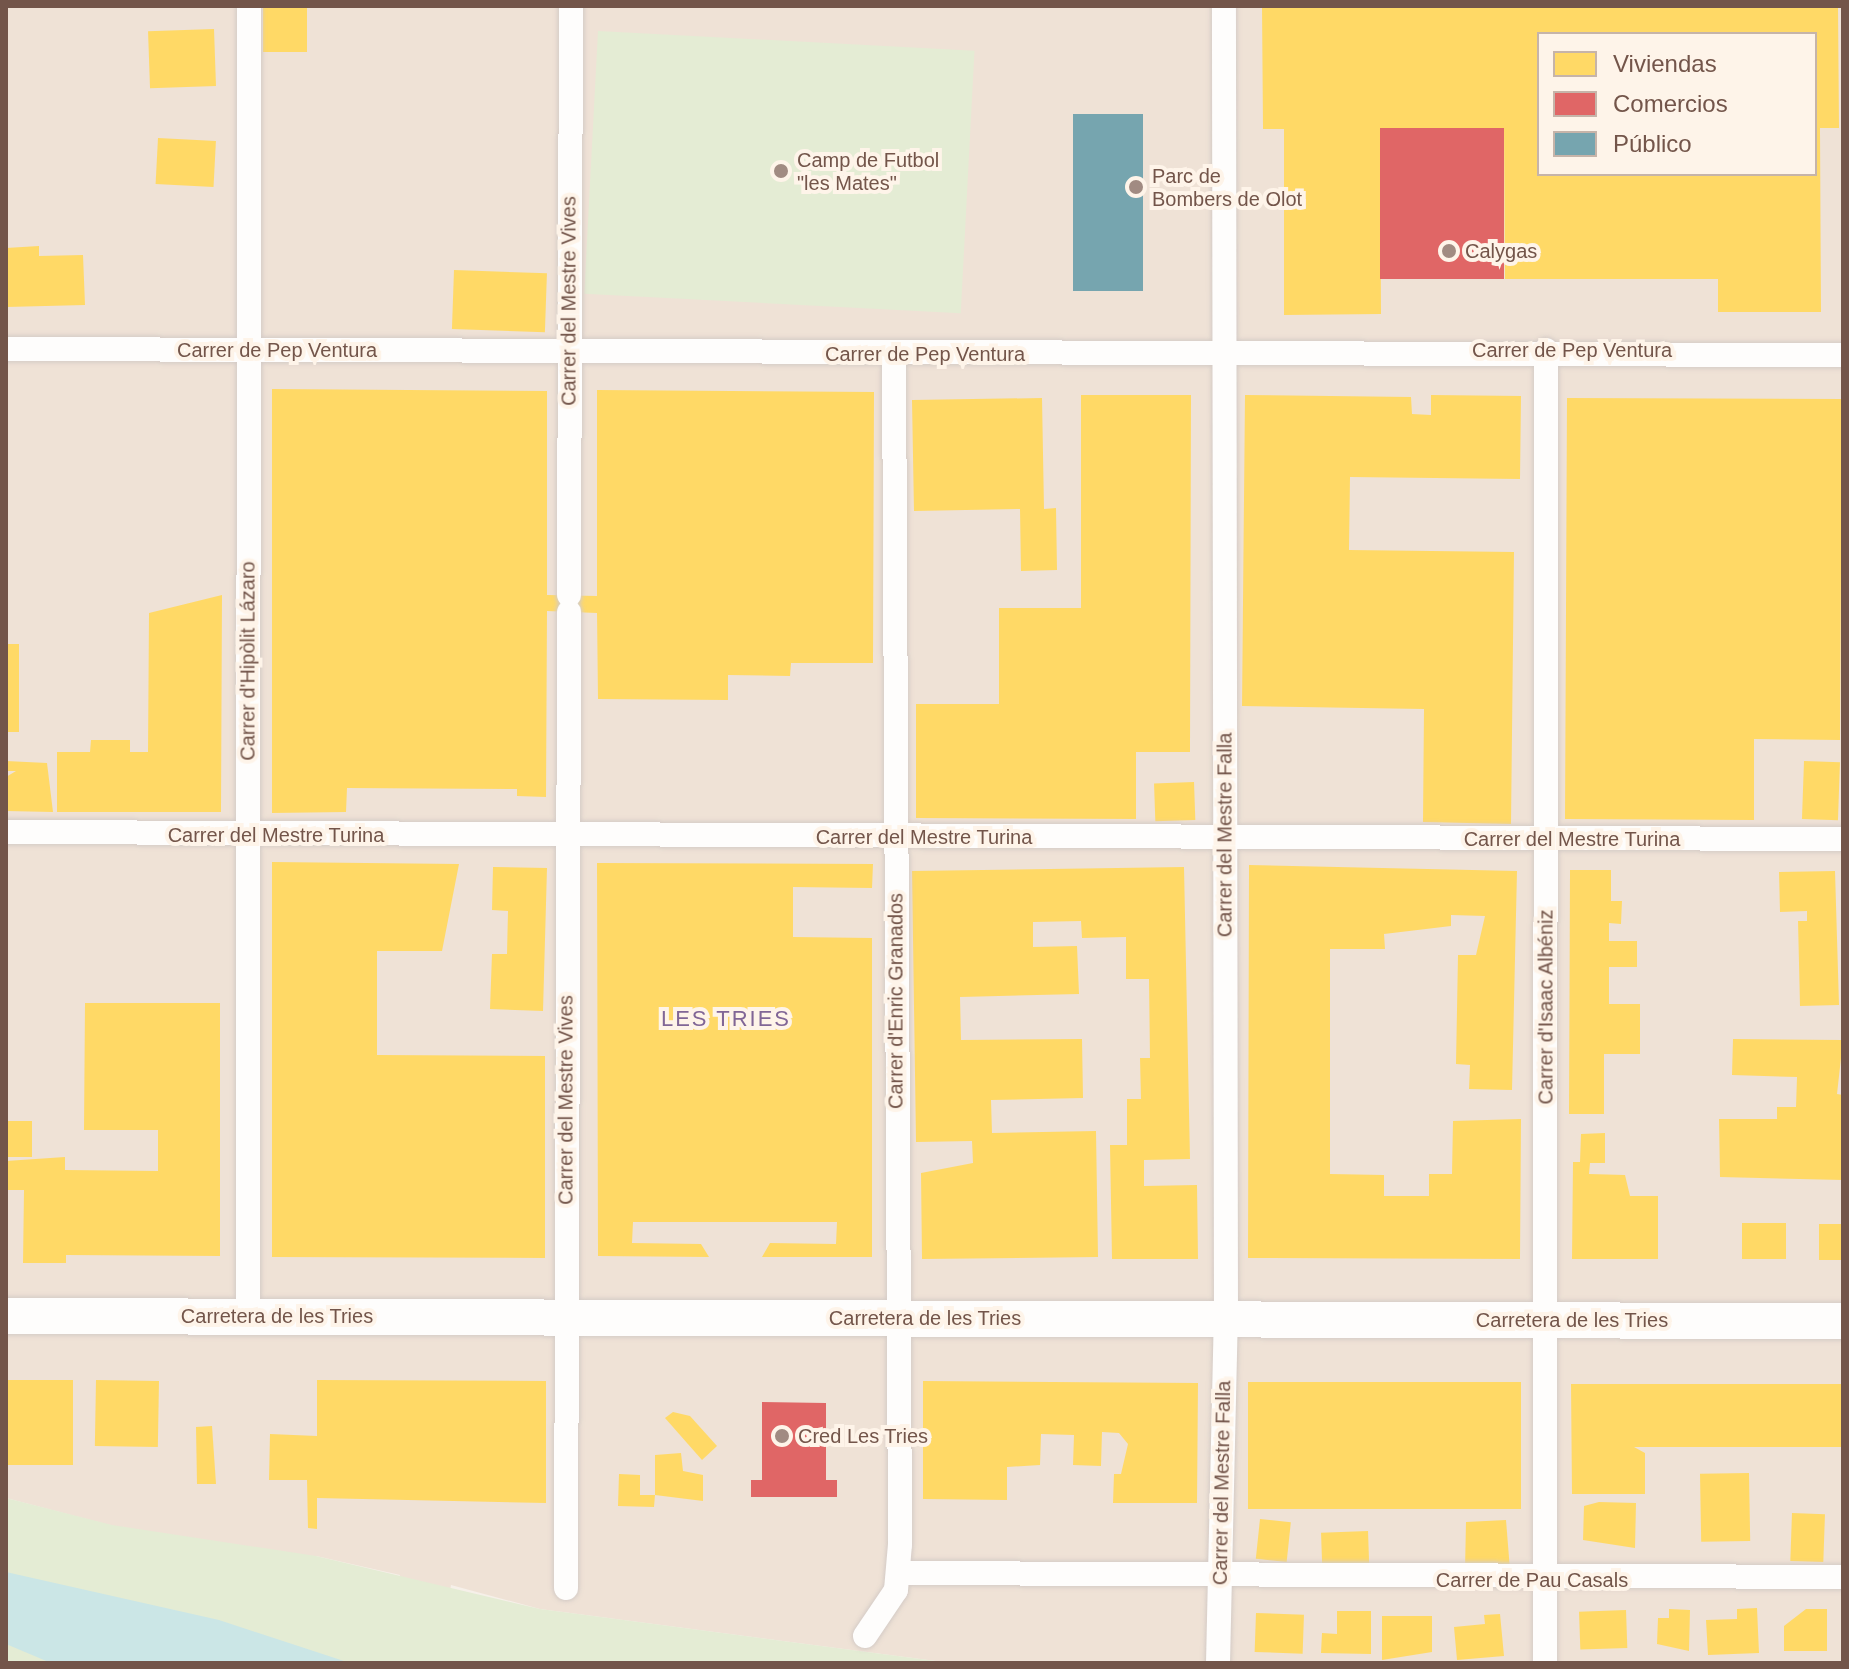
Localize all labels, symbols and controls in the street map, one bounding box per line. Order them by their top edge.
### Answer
legend [1537,32,1817,176]
text: Viviendas [1613,50,1717,77]
text: Comercios [1613,90,1728,117]
text: Público [1613,130,1692,157]
place label: Camp de Futbol "les Mates" [797,148,939,195]
marker: Camp de Futbol "les Mates" [772,162,790,180]
place label: Parc de Bombers de Olot [1152,164,1302,211]
marker: Parc de Bombers de Olot [1127,178,1145,196]
street label: Carrer del Mestre Vives [557,196,581,406]
place label: Calygas [1465,239,1537,263]
marker: Calygas [1440,242,1458,260]
street label: Carrer de Pep Ventura [177,338,377,362]
street label: Carrer de Pep Ventura [1472,338,1672,362]
street label: Carrer de Pep Ventura [825,342,1025,366]
street label: Carrer d'Hipòlit Lázaro [236,561,260,761]
street label: Carrer del Mestre Falla [1213,733,1237,937]
street label: Carrer del Mestre Turina [167,823,385,847]
street label: Carrer del Mestre Turina [815,825,1033,849]
street label: Carrer del Mestre Turina [1463,827,1681,851]
street label: Carrer d'Enric Granados [884,893,908,1109]
street label: Carrer d'Isaac Albéniz [1534,909,1558,1105]
street label: Carrer del Mestre Vives [554,995,578,1205]
district label: LES TRIES [661,1006,791,1032]
street label: Carretera de les Tries [181,1304,373,1328]
street label: Carretera de les Tries [829,1306,1021,1330]
street label: Carretera de les Tries [1476,1308,1668,1332]
street label: Carrer del Mestre Falla [1208,1381,1236,1585]
place label: Cred Les Tries [798,1424,928,1448]
marker: Cred Les Tries [773,1427,791,1445]
street label: Carrer de Pau Casals [1436,1568,1628,1592]

